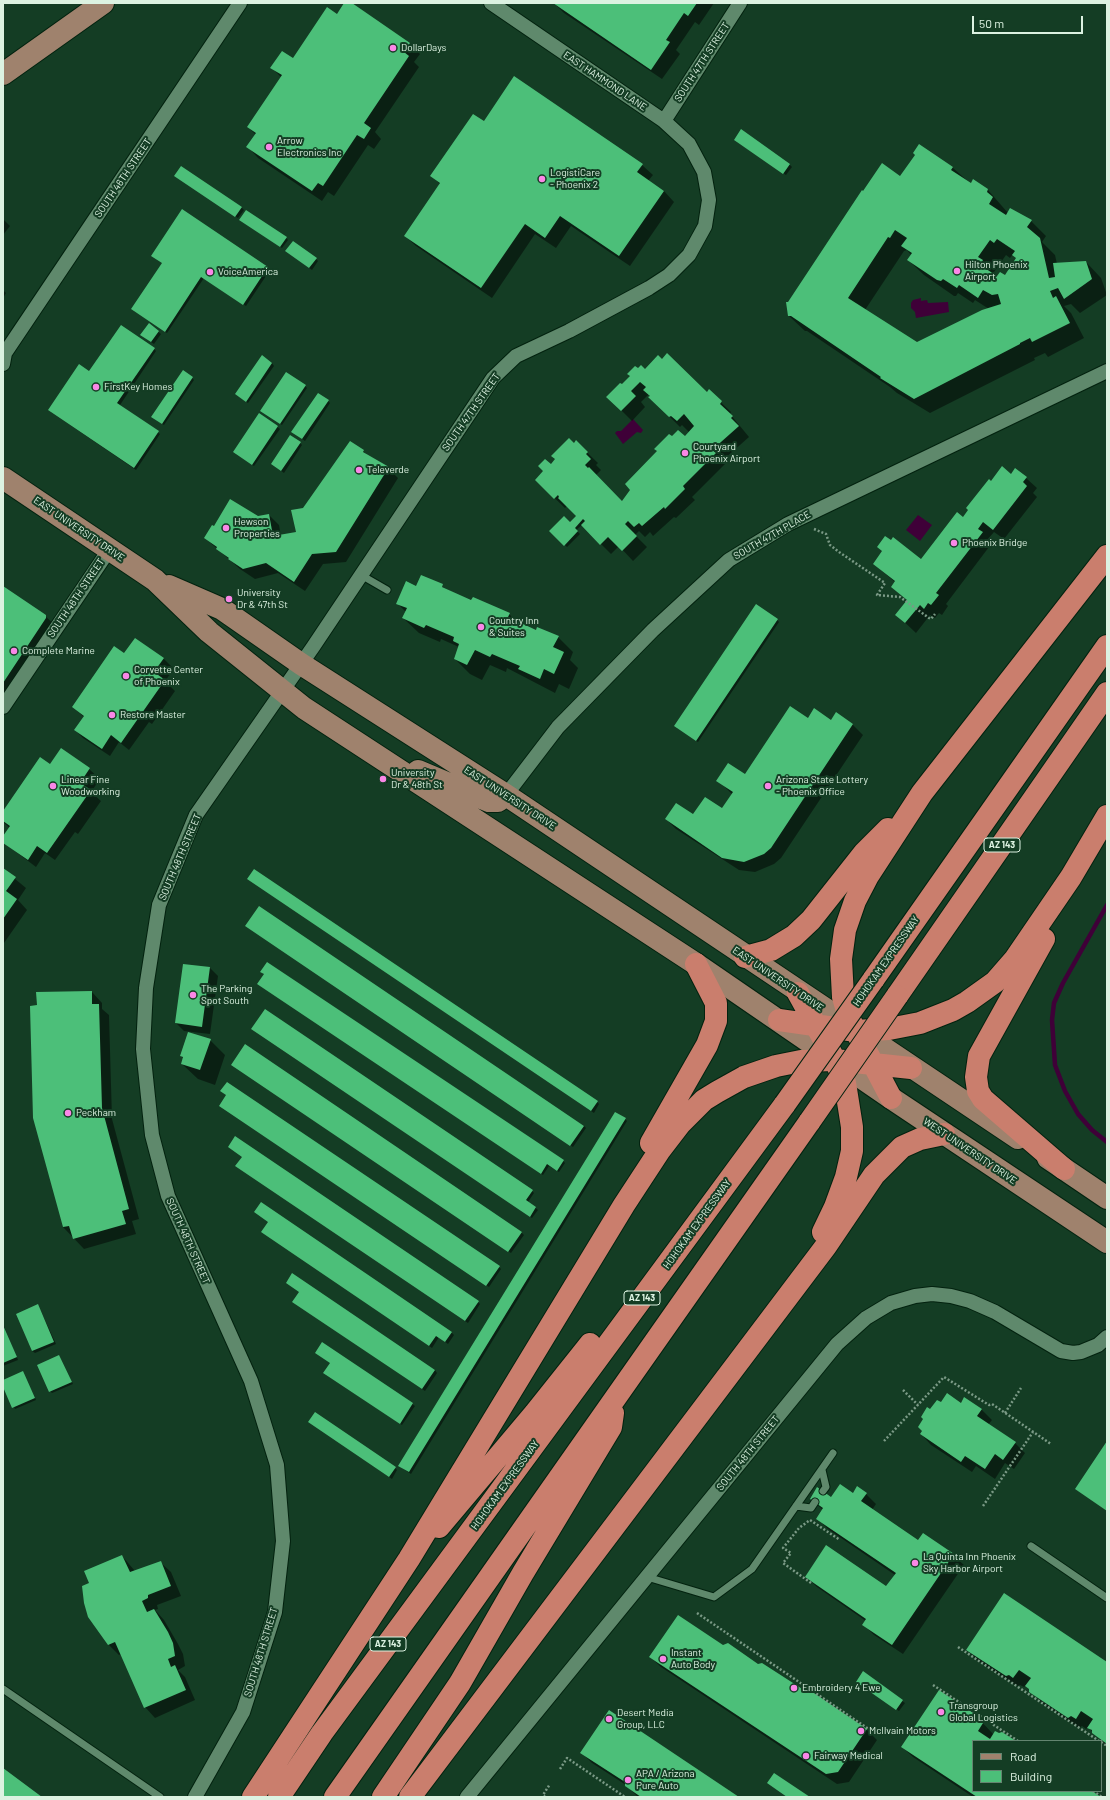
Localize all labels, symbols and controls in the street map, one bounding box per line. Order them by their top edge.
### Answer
scale bar [974,8,1085,34]
text: 50 m [979,16,1004,30]
street label: SOUTH 47TH STREET [672,20,732,104]
place label: DollarDays [401,42,446,54]
marker: DollarDays [388,43,398,53]
street label: EAST HAMMOND LANE [561,49,649,113]
place label: Arrow Electronics Inc [277,135,342,158]
street label: SOUTH 46TH STREET [92,136,154,220]
marker: Arrow Electronics Inc [264,142,274,152]
place label: LogistiCare - Phoenix 2 [550,167,600,190]
marker: LogistiCare - Phoenix 2 [537,174,547,184]
place label: Hilton Phoenix Airport [965,259,1027,282]
place label: VoiceAmerica [218,266,278,278]
marker: Hilton Phoenix Airport [952,266,962,276]
marker: VoiceAmerica [205,267,215,277]
street label: SOUTH 47TH STREET [440,371,502,453]
place label: FirstKey Homes [104,381,172,393]
marker: FirstKey Homes [91,382,101,392]
place label: Courtyard Phoenix Airport [693,441,760,464]
marker: Courtyard Phoenix Airport [680,448,690,458]
place label: Televerde [367,464,409,476]
marker: Televerde [354,465,364,475]
street label: EAST UNIVERSITY DRIVE [31,494,127,564]
street label: SOUTH 47TH PLACE [731,508,813,562]
place label: Hewson Properties [234,516,280,540]
marker: Hewson Properties [221,523,231,533]
place label: Phoenix Bridge [962,537,1027,549]
marker: Phoenix Bridge [949,538,959,548]
street label: SOUTH 46TH STREET [45,556,107,640]
place label: University Dr & 47th St [237,587,288,610]
marker: University Dr & 47th St [224,594,234,604]
place label: Country Inn & Suites [489,615,539,638]
marker: Country Inn & Suites [476,622,486,632]
place label: Complete Marine [22,645,95,657]
marker: Complete Marine [9,646,19,656]
place label: Corvette Center of Phoenix [134,664,203,688]
marker: Corvette Center of Phoenix [121,671,131,681]
place label: Restore Master [120,709,186,721]
marker: Restore Master [107,710,117,720]
street label: EAST UNIVERSITY DRIVE [462,764,558,832]
place label: University Dr & 48th St [391,767,443,790]
place label: Linear Fine Woodworking [61,774,120,798]
marker: University Dr & 48th St [378,774,388,784]
place label: Arizona State Lottery - Phoenix Office [776,774,868,798]
marker: Linear Fine Woodworking [48,781,58,791]
marker: Arizona State Lottery - Phoenix Office [763,781,773,791]
street label: SOUTH 48TH STREET [156,812,204,902]
road number: AZ 143 [984,838,1020,852]
street label: HOHOKAM EXPRESSWAY [850,914,922,1008]
street label: EAST UNIVERSITY DRIVE [730,944,826,1014]
place label: The Parking Spot South [201,983,252,1006]
marker: The Parking Spot South [188,990,198,1000]
place label: Peckham [76,1107,116,1119]
marker: Peckham [63,1108,73,1118]
street label: WEST UNIVERSITY DRIVE [921,1115,1019,1187]
street label: HOHOKAM EXPRESSWAY [661,1177,733,1271]
street label: SOUTH 48TH STREET [164,1196,212,1286]
road number: AZ 143 [624,1291,660,1305]
street label: SOUTH 48TH STREET [714,1413,782,1493]
street label: HOHOKAM EXPRESSWAY [469,1438,541,1532]
place label: La Quinta Inn Phoenix Sky Harbor Airport [923,1551,1016,1574]
marker: La Quinta Inn Phoenix Sky Harbor Airport [910,1558,920,1568]
street label: SOUTH 48TH STREET [242,1606,280,1698]
road number: AZ 143 [370,1637,406,1651]
place label: Instant Auto Body [671,1647,715,1670]
marker: Instant Auto Body [658,1654,668,1664]
place label: Embroidery 4 Ewe [802,1682,881,1694]
marker: Embroidery 4 Ewe [789,1683,799,1693]
place label: Transgroup Global Logistics [949,1700,1018,1724]
place label: Desert Media Group, LLC [617,1707,674,1730]
marker: Transgroup Global Logistics [936,1707,946,1717]
marker: Desert Media Group, LLC [604,1714,614,1724]
place label: McIlvain Motors [869,1725,936,1737]
marker: McIlvain Motors [856,1726,866,1736]
legend [972,1740,1102,1792]
text: Road [1010,1749,1037,1763]
place label: Fairway Medical [814,1750,883,1762]
marker: Fairway Medical [801,1751,811,1761]
place label: APA / Arizona Pure Auto [636,1768,694,1792]
text: Building [1010,1769,1052,1783]
marker: APA / Arizona Pure Auto [623,1775,633,1785]

